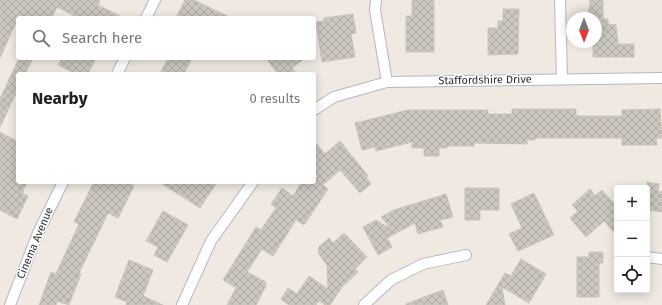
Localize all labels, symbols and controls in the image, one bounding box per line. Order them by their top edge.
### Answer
north arrow [566,12,602,48]
search box [16,16,316,60]
icon: search [30,27,52,49]
text: Search here [62,29,142,47]
street label: Staffordshire Drive [438,73,532,87]
text: Nearby [32,88,87,109]
text: 0 results [249,91,300,106]
map controls [614,185,650,293]
button: + [614,185,650,221]
street label: Cinema Avenue [14,205,56,281]
button: − [614,221,650,257]
button: locate [614,257,650,293]

